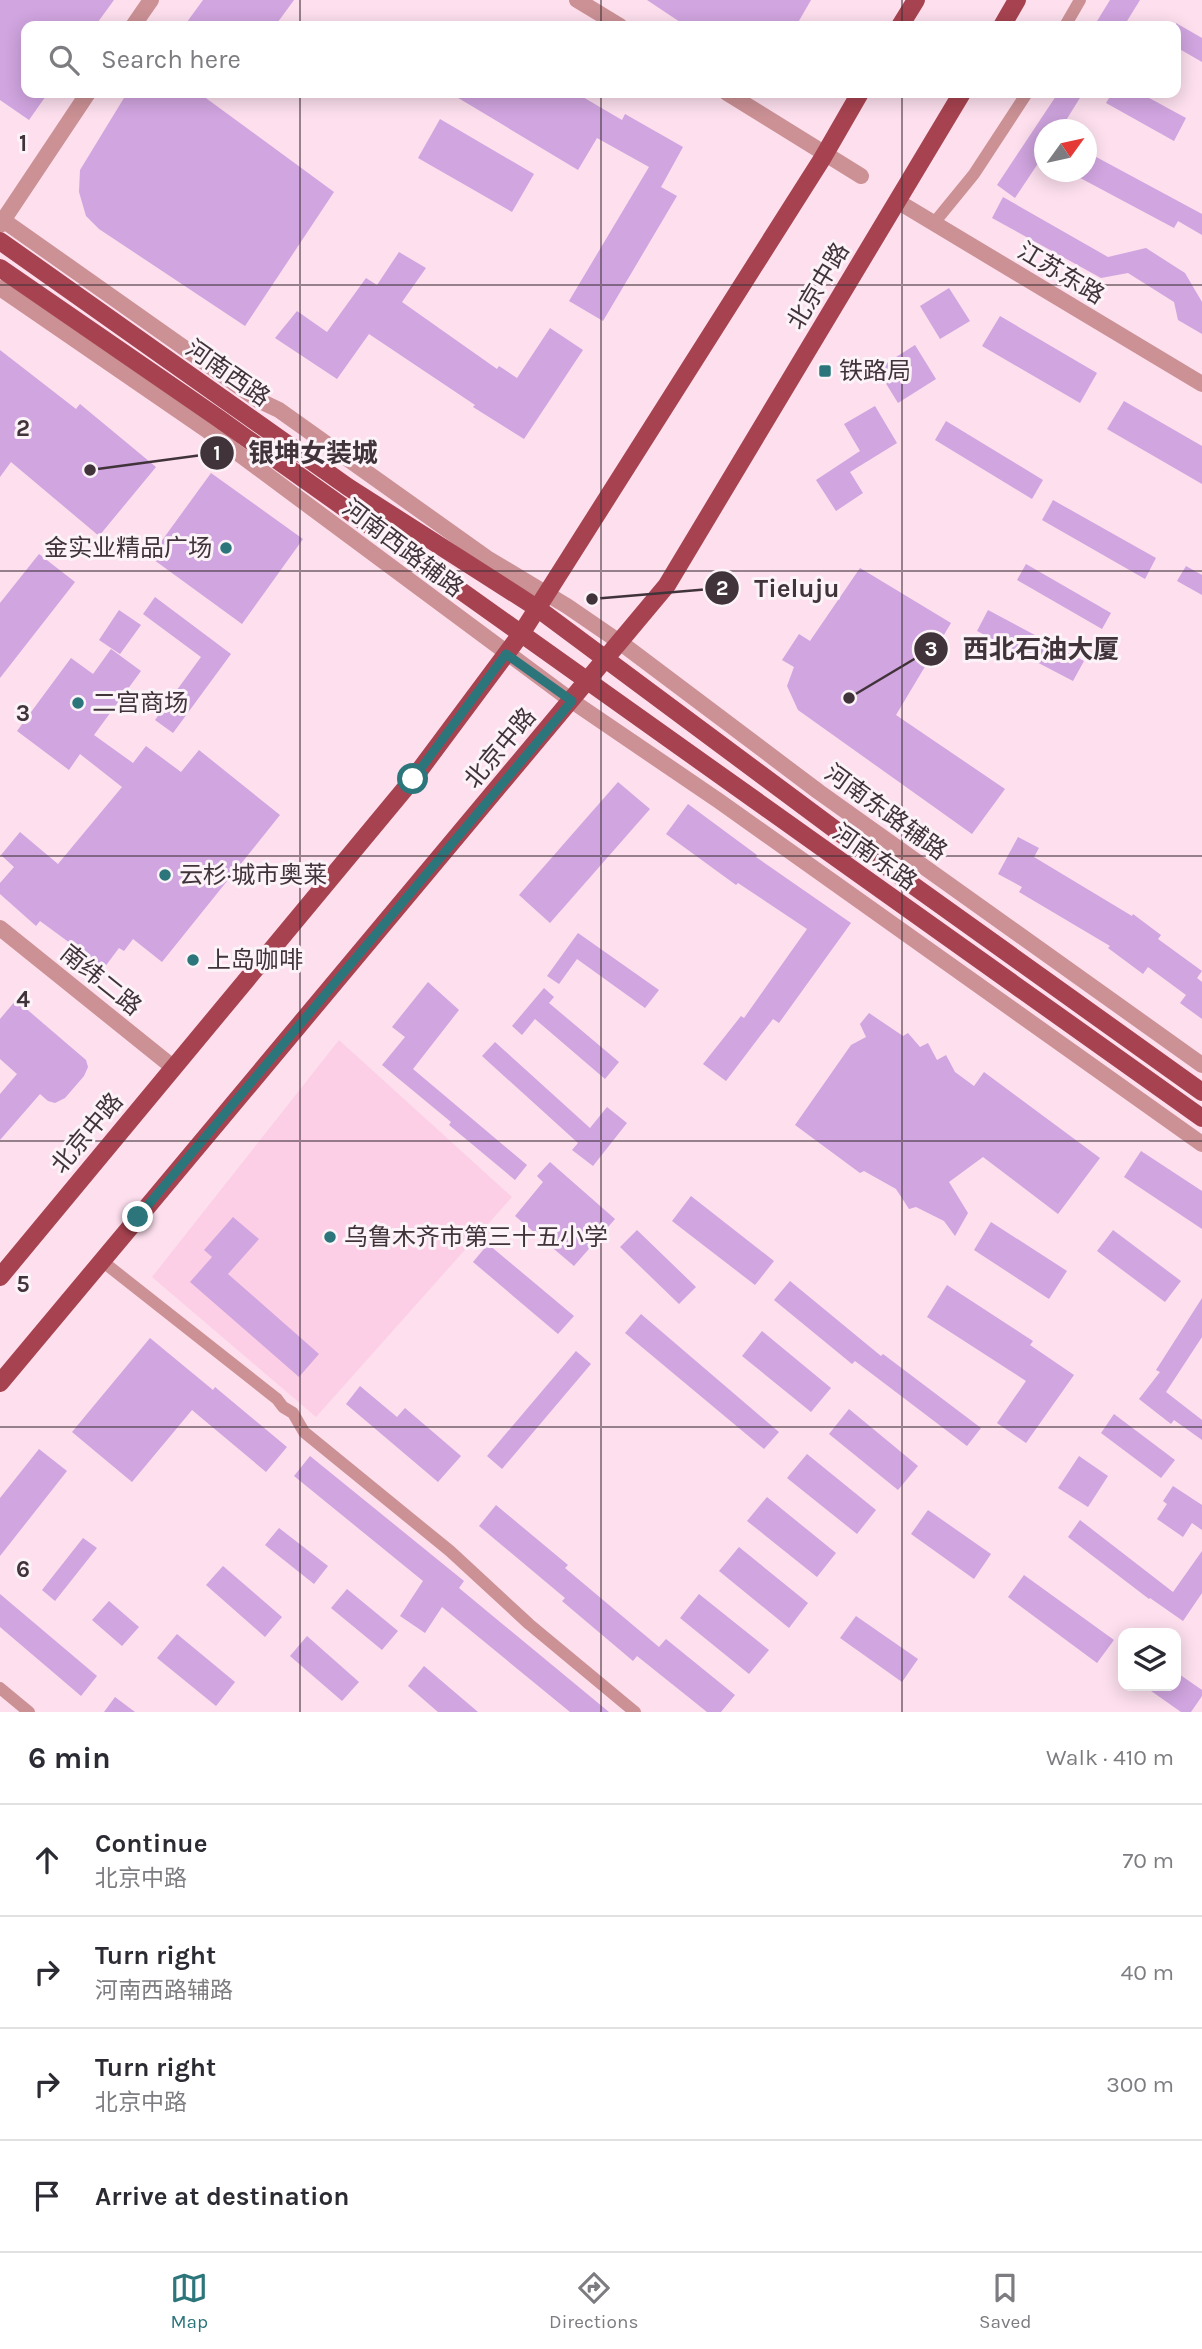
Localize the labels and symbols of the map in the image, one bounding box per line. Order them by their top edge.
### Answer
north arrow [1034,119,1097,182]
text: 1 [19,130,27,157]
street label: 江苏东路 [1013,236,1109,310]
street label: 北京中路 [781,238,855,334]
street label: 河南西路 [181,334,275,412]
place label: 铁路局 [839,357,911,385]
marker: 铁路局 [817,363,833,379]
text: 2 [16,415,30,442]
callout: 银坤女装城 [199,429,392,476]
text: 银坤女装城 [248,438,378,469]
text: 1 [213,441,221,465]
street label: 河南西路辅路 [337,493,469,603]
place label: 金实业精品广场 [44,534,212,562]
marker: 金实业精品广场 [218,540,234,556]
callout: Tieluju [705,564,853,611]
text: Tieluju [754,573,840,604]
text: 2 [716,576,728,600]
callout: 西北石油大厦 [914,626,1133,673]
text: 西北石油大厦 [963,634,1119,665]
text: 3 [924,637,938,661]
place label: 二宫商场 [92,689,188,717]
marker: 二宫商场 [70,695,86,711]
text: 3 [16,700,30,727]
street label: 北京中路 [458,702,542,794]
street label: 河南东路辅路 [819,758,953,866]
route start [397,763,428,794]
street label: 河南东路 [827,818,923,896]
place label: 云杉·城市奥莱 [179,861,327,889]
marker: 云杉·城市奥莱 [157,867,173,883]
street label: 南纬二路 [55,939,147,1021]
place label: 上岛咖啡 [207,946,303,974]
marker: 上岛咖啡 [185,952,201,968]
text: 4 [16,986,30,1013]
street label: 北京中路 [45,1087,129,1179]
route end [122,1201,153,1232]
place label: 乌鲁木齐市第三十五小学 [344,1223,608,1251]
marker: 乌鲁木齐市第三十五小学 [322,1229,338,1245]
text: 5 [16,1271,30,1298]
text: 6 [16,1556,30,1583]

